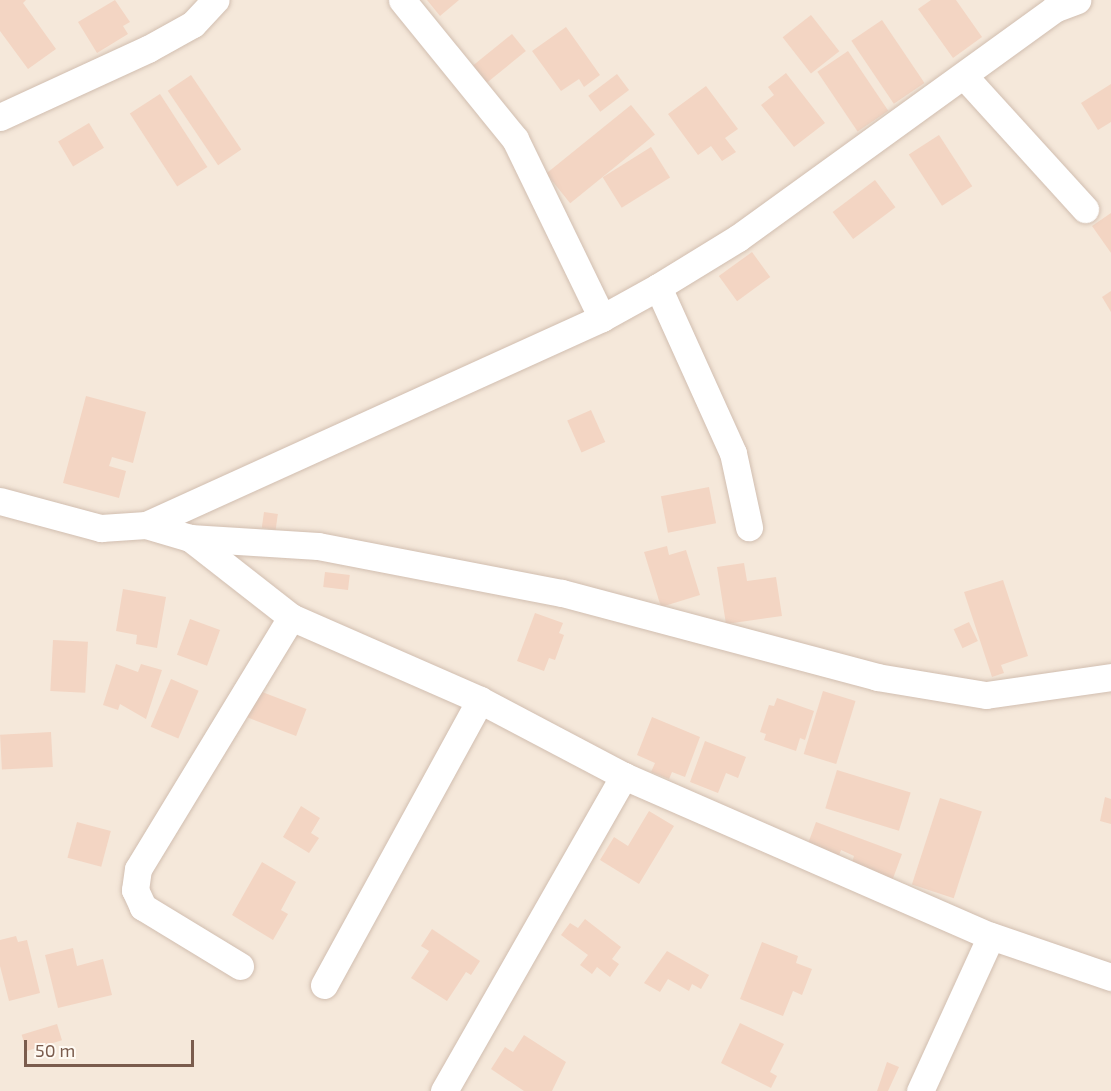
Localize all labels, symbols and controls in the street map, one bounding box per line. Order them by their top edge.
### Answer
scale bar [27,1028,196,1066]
text: 50 m [35,1039,75,1061]

